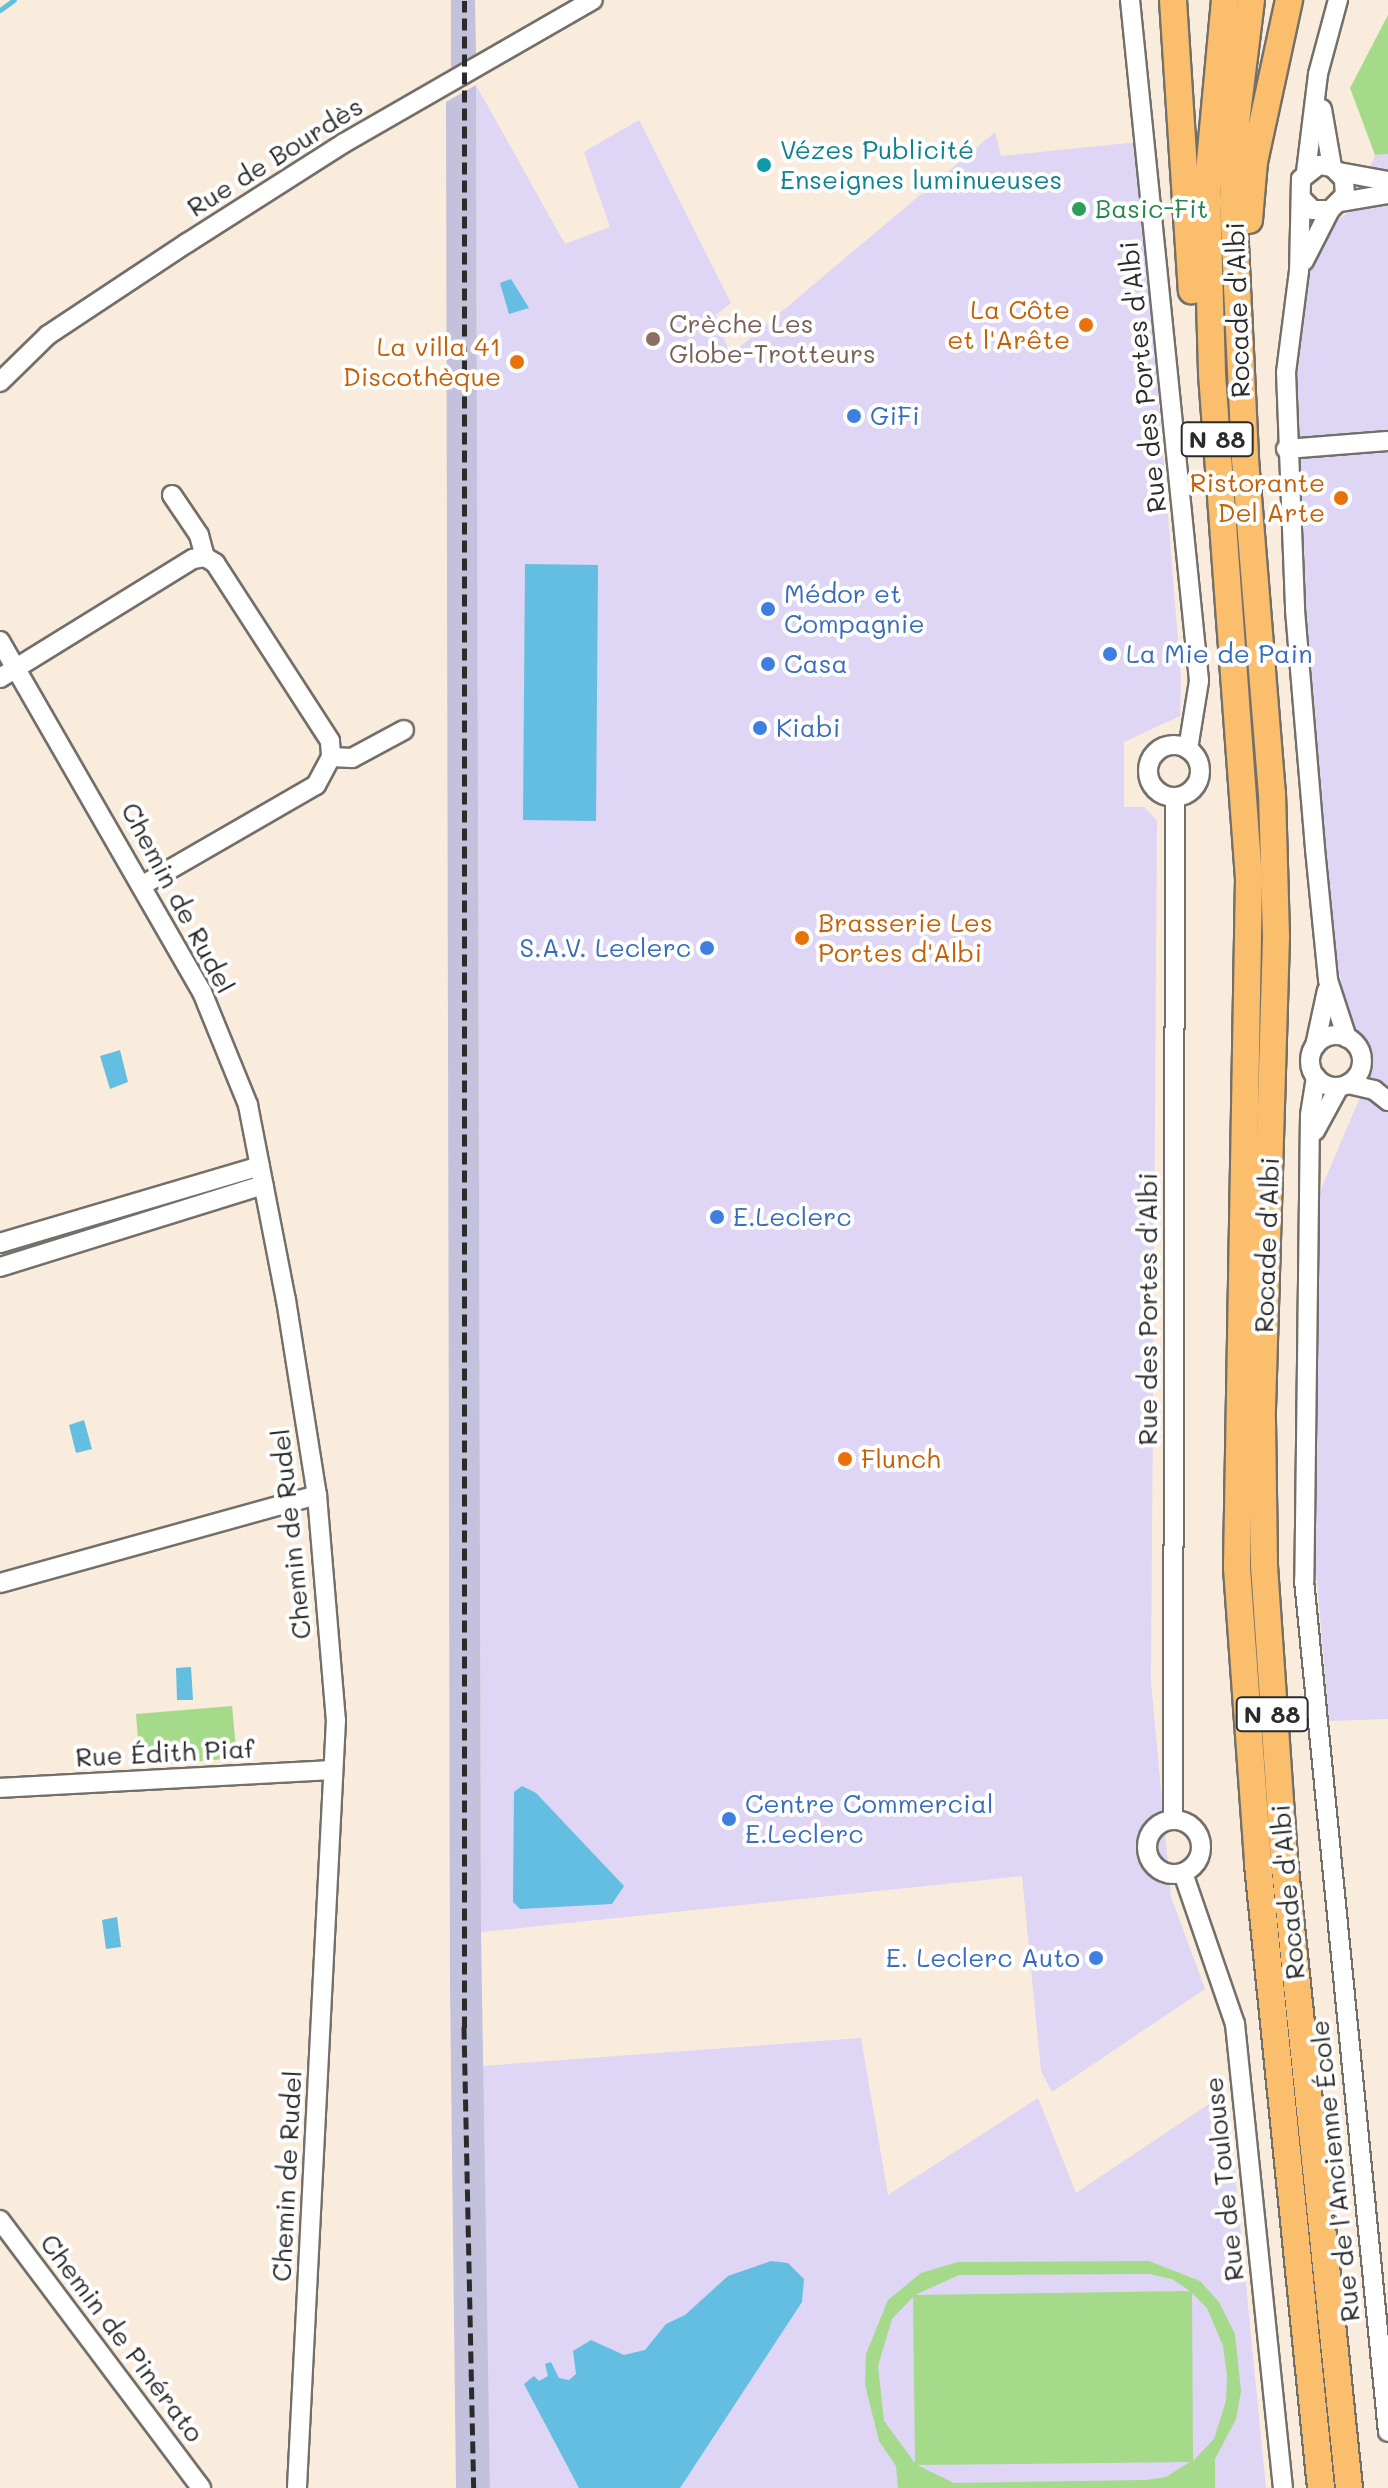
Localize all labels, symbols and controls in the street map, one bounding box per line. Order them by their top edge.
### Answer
street label: Rue de Bourdès [182,91,368,223]
place label: Vézes Publicité Enseignes luminueuses [780,134,1062,196]
marker: Vézes Publicité Enseignes luminueuses [755,156,773,174]
place label: Basic-Fit [1095,193,1208,225]
marker: Basic-Fit [1070,200,1088,218]
street label: Rocade d'Albi [1219,222,1257,398]
street label: Rue des Portes d'Albi [1113,240,1173,514]
place label: La Côte et l'Arête [947,294,1070,356]
place label: Crèche Les Globe-Trotteurs [669,308,876,370]
marker: La Côte et l'Arête [1077,316,1095,334]
marker: Crèche Les Globe-Trotteurs [644,330,662,348]
place label: La villa 41 Discothèque [343,331,501,392]
marker: La villa 41 Discothèque [508,353,526,371]
place label: GiFi [870,400,920,432]
marker: GiFi [845,407,863,425]
road number: N 88 [1179,419,1255,459]
place label: Ristorante Del Arte [1190,467,1325,528]
marker: Ristorante Del Arte [1332,489,1350,507]
place label: Médor et Compagnie [784,578,924,640]
marker: Médor et Compagnie [759,600,777,618]
place label: La Mie de Pain [1126,638,1313,670]
marker: La Mie de Pain [1101,645,1119,663]
place label: Casa [784,648,848,680]
marker: Casa [759,655,777,673]
place label: Kiabi [776,712,840,744]
marker: Kiabi [751,719,769,737]
street label: Chemin de Rudel [115,797,241,999]
place label: Brasserie Les Portes d'Albi [818,907,993,968]
marker: Brasserie Les Portes d'Albi [793,929,811,947]
place label: S.A.V. Leclerc [519,932,691,964]
marker: S.A.V. Leclerc [698,939,716,957]
street label: Rocade d'Albi [1248,1157,1286,1333]
street label: Rue des Portes d'Albi [1132,1173,1164,1445]
place label: E.Leclerc [733,1201,852,1233]
marker: E.Leclerc [708,1208,726,1226]
street label: Chemin de Rudel [264,1427,318,1641]
place label: Flunch [861,1443,941,1475]
marker: Flunch [836,1450,854,1468]
road number: N 88 [1234,1694,1310,1734]
street label: Rue Édith Piaf [75,1733,255,1773]
place label: Centre Commercial E.Leclerc [745,1788,994,1850]
street label: Rocade d'Albi [1265,1803,1311,1981]
marker: Centre Commercial E.Leclerc [720,1810,738,1828]
place label: E. Leclerc Auto [886,1942,1080,1974]
marker: E. Leclerc Auto [1087,1949,1105,1967]
street label: Rue de l’Ancienne École [1304,2019,1366,2323]
street label: Chemin de Rudel [266,2070,308,2282]
street label: Rue de Toulouse [1198,2075,1250,2283]
street label: Chemin de Pinérato [34,2228,210,2448]

